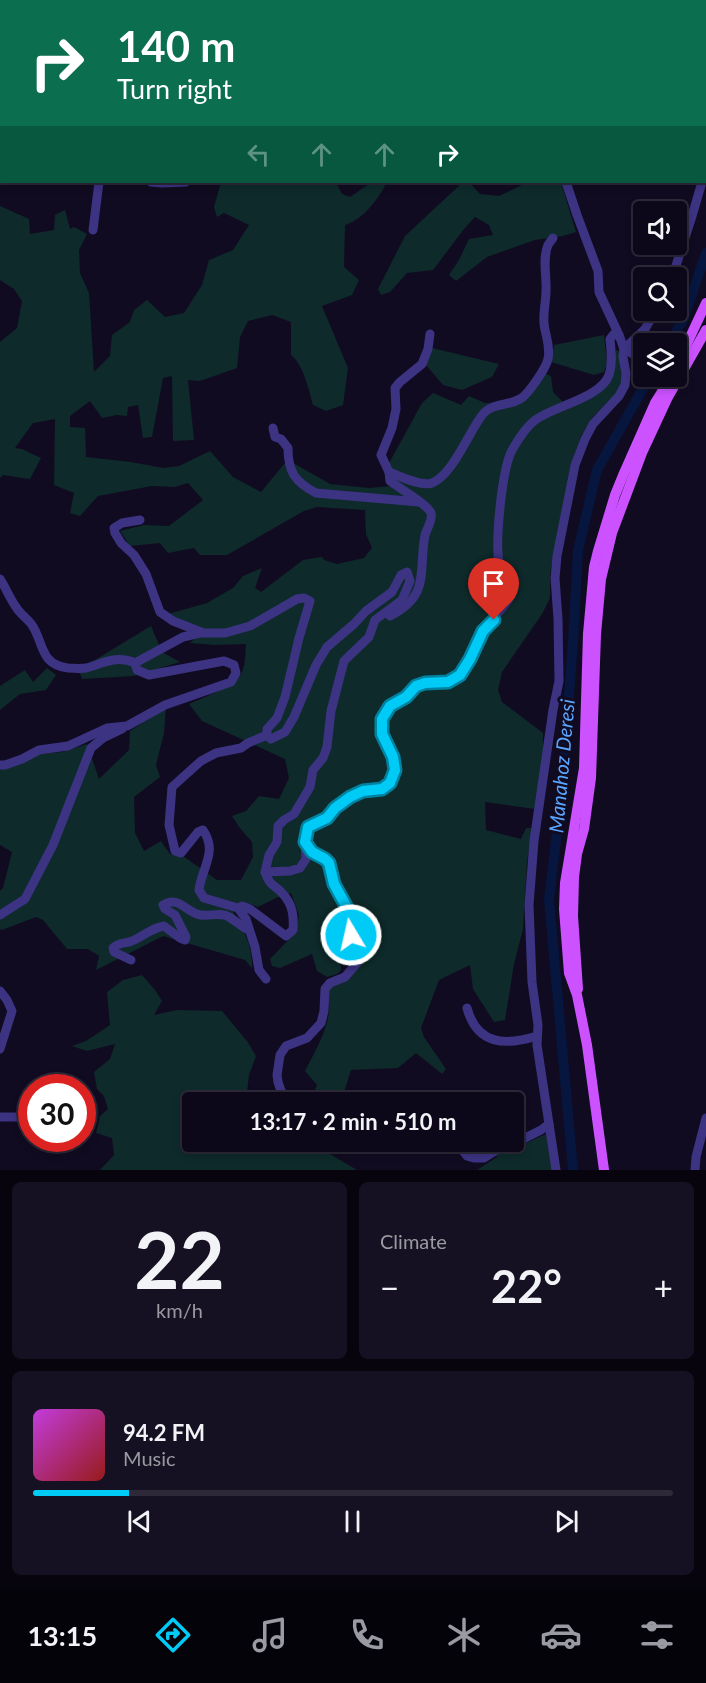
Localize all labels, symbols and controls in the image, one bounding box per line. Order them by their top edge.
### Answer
text: 140 m [117,21,235,71]
icon: right [18,24,96,102]
text: Turn right [117,72,232,105]
icon: left [242,138,275,171]
icon: ahead [305,138,338,171]
icon: ahead [368,138,401,171]
icon: right [431,138,464,171]
map controls [633,201,687,387]
button: sound [633,201,687,255]
button: search [633,267,687,321]
button: layers [633,333,687,387]
pin [468,558,519,620]
icon: arrive [477,567,510,600]
water label: Manahoz Deresi [543,698,579,834]
position arrow [319,903,383,967]
speed limit sign: 30 [18,1074,96,1152]
text: 13:17 · 2 min · 510 m [250,1108,456,1135]
text: 22 [134,1212,225,1306]
text: Climate [380,1229,447,1253]
text: 22° [491,1259,562,1313]
text: − [380,1267,399,1307]
text: + [654,1267,673,1307]
text: km/h [156,1298,203,1322]
text: 94.2 FM [123,1419,205,1446]
text: Music [123,1446,176,1470]
icon: previous [123,1505,156,1538]
icon: pause [336,1505,369,1538]
icon: next [550,1505,583,1538]
icon: directions [152,1614,194,1656]
icon: music [249,1614,291,1656]
icon: phone [346,1614,388,1656]
icon: climate [443,1614,485,1656]
icon: car [540,1614,582,1656]
icon: filters [636,1614,678,1656]
text: 13:15 [27,1619,97,1652]

